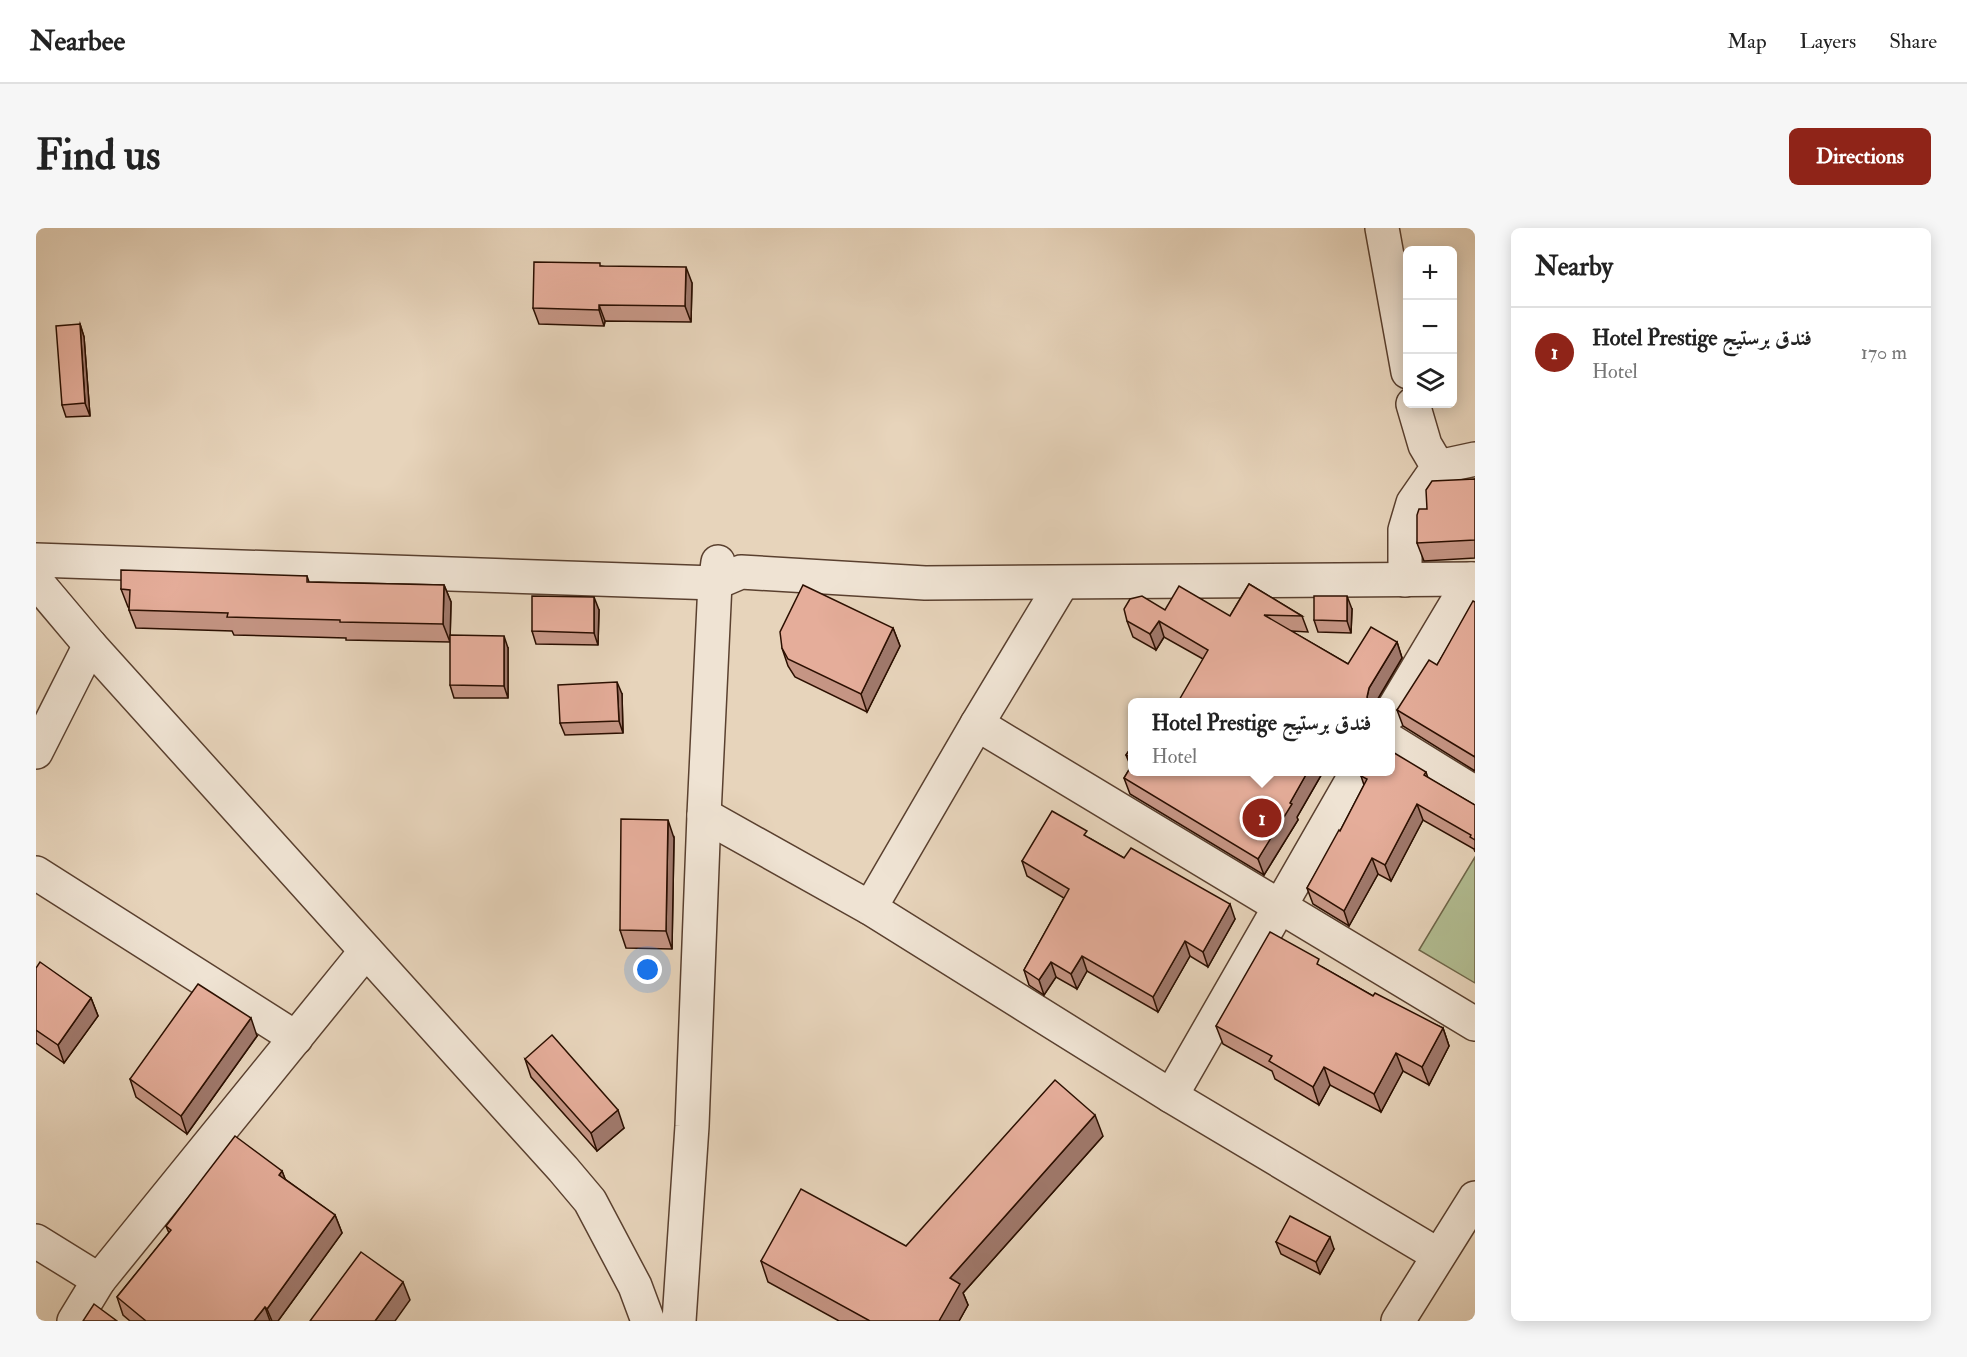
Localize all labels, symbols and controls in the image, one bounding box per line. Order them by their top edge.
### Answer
text: Nearbee [30,24,125,59]
text: Map [1727,28,1767,55]
text: Layers [1800,28,1856,55]
text: Share [1889,28,1937,55]
button: Directions [1789,128,1931,185]
text: Find us [36,130,160,182]
map controls [1403,246,1457,408]
button: + [1403,246,1457,300]
text: Nearby [1535,251,1613,283]
button: − [1403,300,1457,354]
text: Hotel Prestige فندق برستيج [1592,324,1812,352]
text: 1 [1551,340,1558,365]
text: 170 m [1861,340,1907,365]
button: layers [1403,354,1457,408]
text: Hotel [1592,359,1638,384]
popup [1128,698,1395,776]
text: Hotel Prestige فندق برستيج [1152,709,1371,737]
text: Hotel [1152,744,1197,769]
pin: 1 [1242,796,1282,840]
your location [633,955,662,984]

